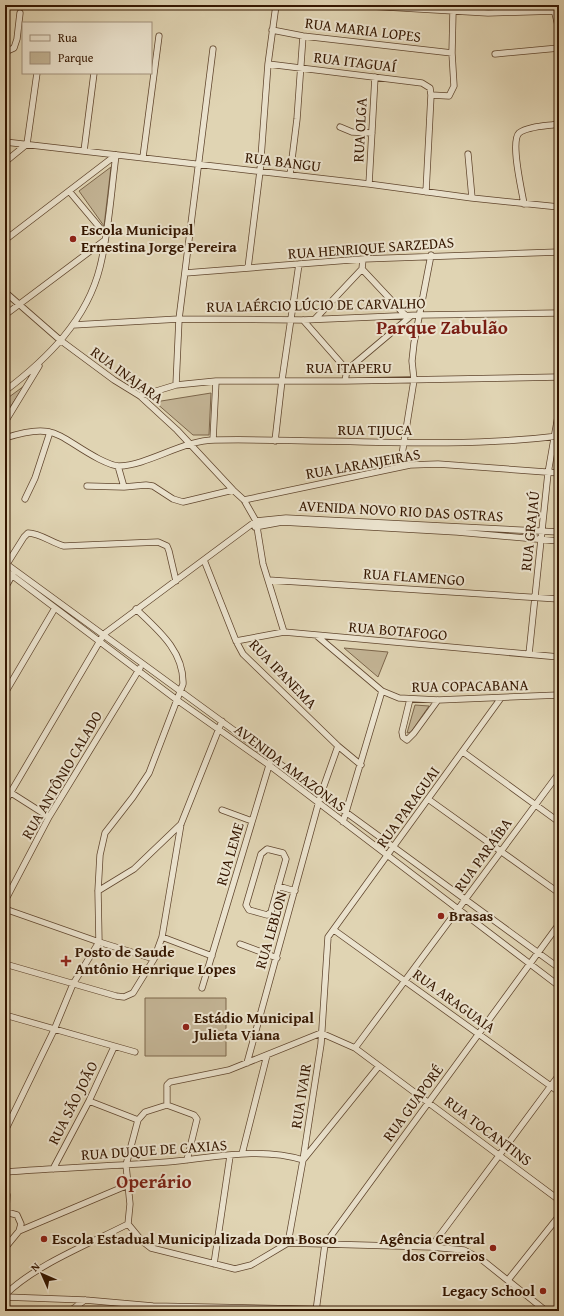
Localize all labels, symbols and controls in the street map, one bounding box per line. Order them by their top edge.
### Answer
street label: RUA MARIA LOPES [304,12,422,47]
legend [22,22,152,74]
text: Rua [58,29,77,46]
street label: RUA ITAGUAÍ [313,46,398,77]
text: Parque [58,49,94,66]
street label: RUA OLGA [347,97,372,163]
street label: RUA BANGU [244,146,322,177]
place label: Escola Municipal Ernestina Jorge Pereira [81,219,237,257]
street label: RUA HENRIQUE SARZEDAS [287,231,455,264]
marker: Escola Municipal Ernestina Jorge Pereira [68,234,78,244]
street label: RUA LAÉRCIO LÚCIO DE CARVALHO [206,292,426,317]
district label: Parque Zabulão [376,313,508,341]
street label: RUA INAJARA [87,341,168,408]
street label: RUA ITAPERU [306,357,392,378]
street label: RUA TIJUCA [338,419,412,440]
street label: RUA LARANJEIRAS [304,443,422,484]
street label: RUA GRAJAÚ [515,490,544,572]
street label: AVENIDA NOVO RIO DAS OSTRAS [298,495,504,526]
street label: RUA FLAMENGO [363,562,465,591]
street label: RUA BOTAFOGO [348,616,448,645]
street label: RUA IPANEMA [245,634,322,713]
street label: RUA COPACABANA [411,674,529,697]
street label: RUA ANTÔNIO CALADO [16,707,107,843]
street label: AVENIDA AMAZONAS [230,719,350,816]
street label: RUA PARAGUAI [371,762,444,852]
street label: RUA PARAÍBA [449,814,516,896]
street label: RUA LEME [210,819,249,888]
street label: RUA LEBLON [249,888,292,971]
place label: Brasas [449,905,493,926]
marker: Brasas [436,911,446,921]
place label: Posto de Saude Antônio Henrique Lopes [75,941,236,979]
marker: Posto de Saude Antônio Henrique Lopes [60,955,72,967]
street label: RUA ARAGUAIA [409,963,500,1038]
place label: Estádio Municipal Julieta Viana [191,1007,314,1045]
marker: Estádio Municipal Julieta Viana [181,1022,191,1032]
street label: RUA SÃO JOÃO [43,1057,103,1148]
street label: RUA GUAPORÉ [377,1060,448,1146]
street label: RUA IVAIR [285,1062,316,1130]
street label: RUA TOCANTINS [440,1091,536,1170]
street label: RUA DUQUE DE CAXIAS [80,1134,228,1165]
district label: Operário [116,1167,192,1195]
place label: Escola Estadual Municipalizada Dom Bosco [52,1228,337,1249]
place label: Agência Central dos Correios [379,1228,485,1266]
marker: Escola Estadual Municipalizada Dom Bosco [39,1234,49,1244]
marker: Agência Central dos Correios [488,1243,498,1253]
north arrow [22,1254,62,1294]
text: N [27,1258,44,1275]
place label: Legacy School [442,1280,535,1301]
marker: Legacy School [538,1286,548,1296]

